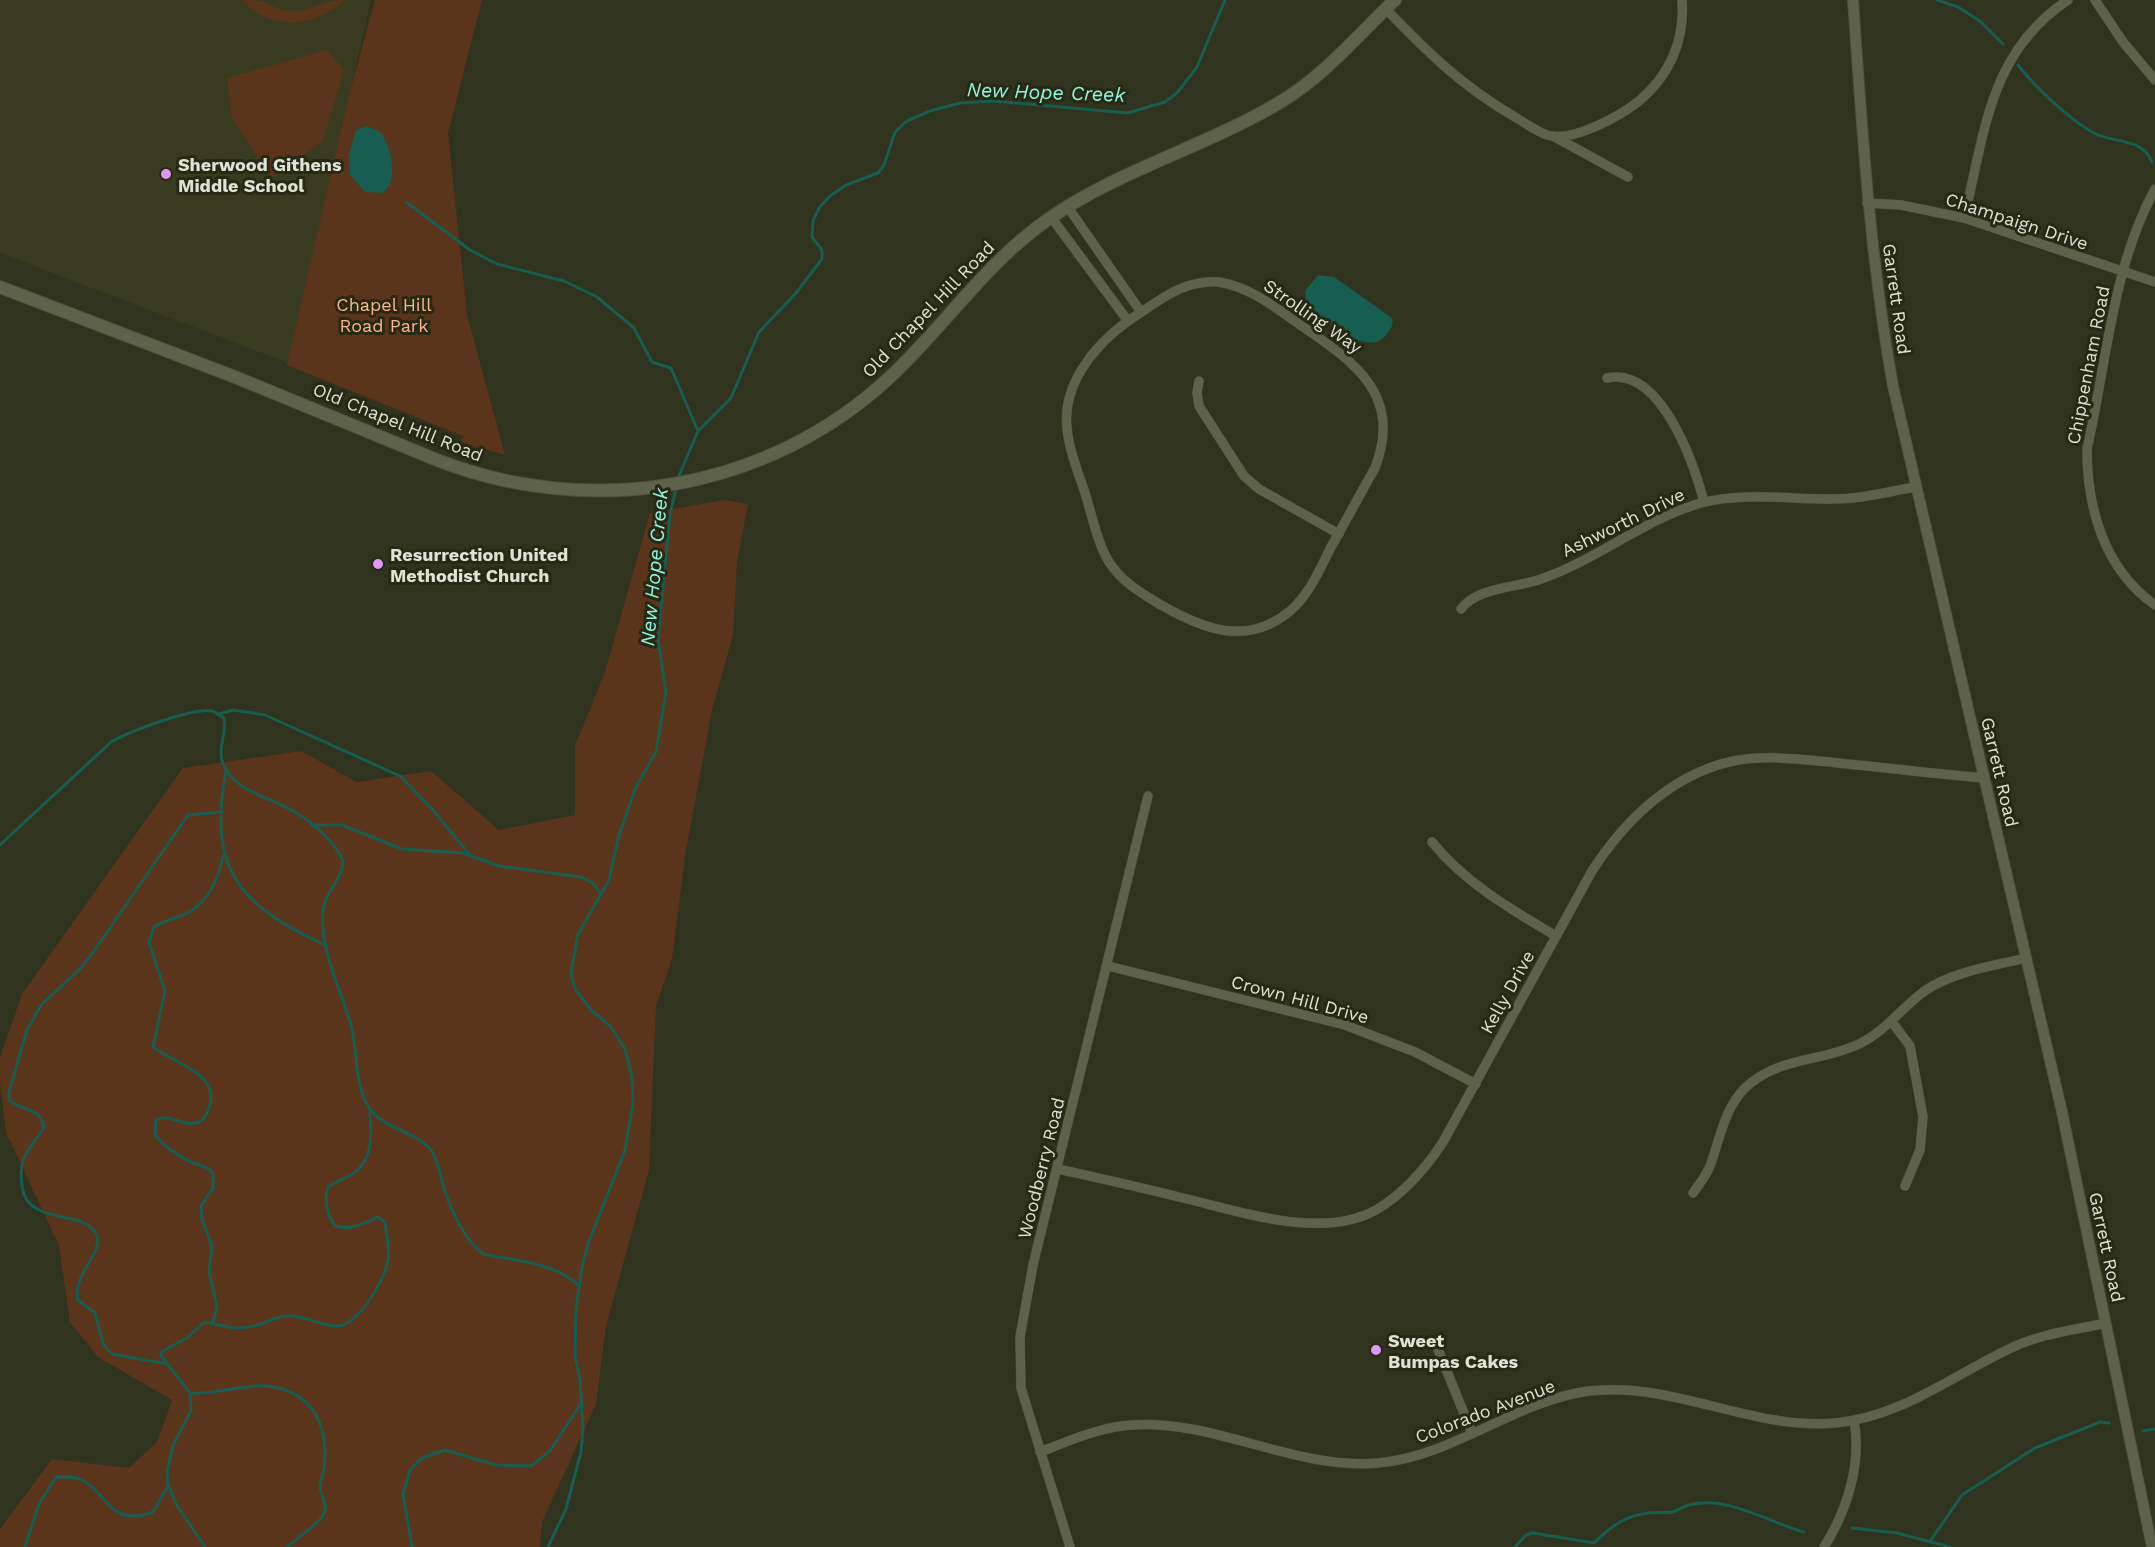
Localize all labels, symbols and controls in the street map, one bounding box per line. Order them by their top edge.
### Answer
water label: New Hope Creek [966,77,1127,107]
place label: Sherwood Githens Middle School [178,154,342,196]
marker: Sherwood Githens Middle School [159,167,173,181]
street label: Champaign Drive [1943,188,2091,254]
street label: Old Chapel Hill Road [857,237,999,381]
street label: Garrett Road [1879,242,1915,356]
street label: Strolling Way [1260,275,1367,358]
street label: Chippenham Road [2062,284,2114,446]
park label: Chapel Hill Road Park [336,294,432,336]
street label: Old Chapel Hill Road [310,378,486,466]
street label: Ashworth Drive [1558,483,1688,561]
water label: New Hope Creek [635,486,673,647]
place label: Resurrection United Methodist Church [390,544,568,586]
marker: Resurrection United Methodist Church [371,557,385,571]
street label: Garrett Road [1977,715,2023,829]
street label: Kelly Drive [1476,947,1538,1037]
street label: Crown Hill Drive [1229,971,1371,1027]
street label: Woodberry Road [1013,1095,1069,1241]
street label: Garrett Road [2085,1190,2129,1304]
place label: Sweet Bumpas Cakes [1388,1330,1519,1372]
marker: Sweet Bumpas Cakes [1369,1343,1383,1357]
street label: Colorado Avenue [1412,1375,1558,1447]

